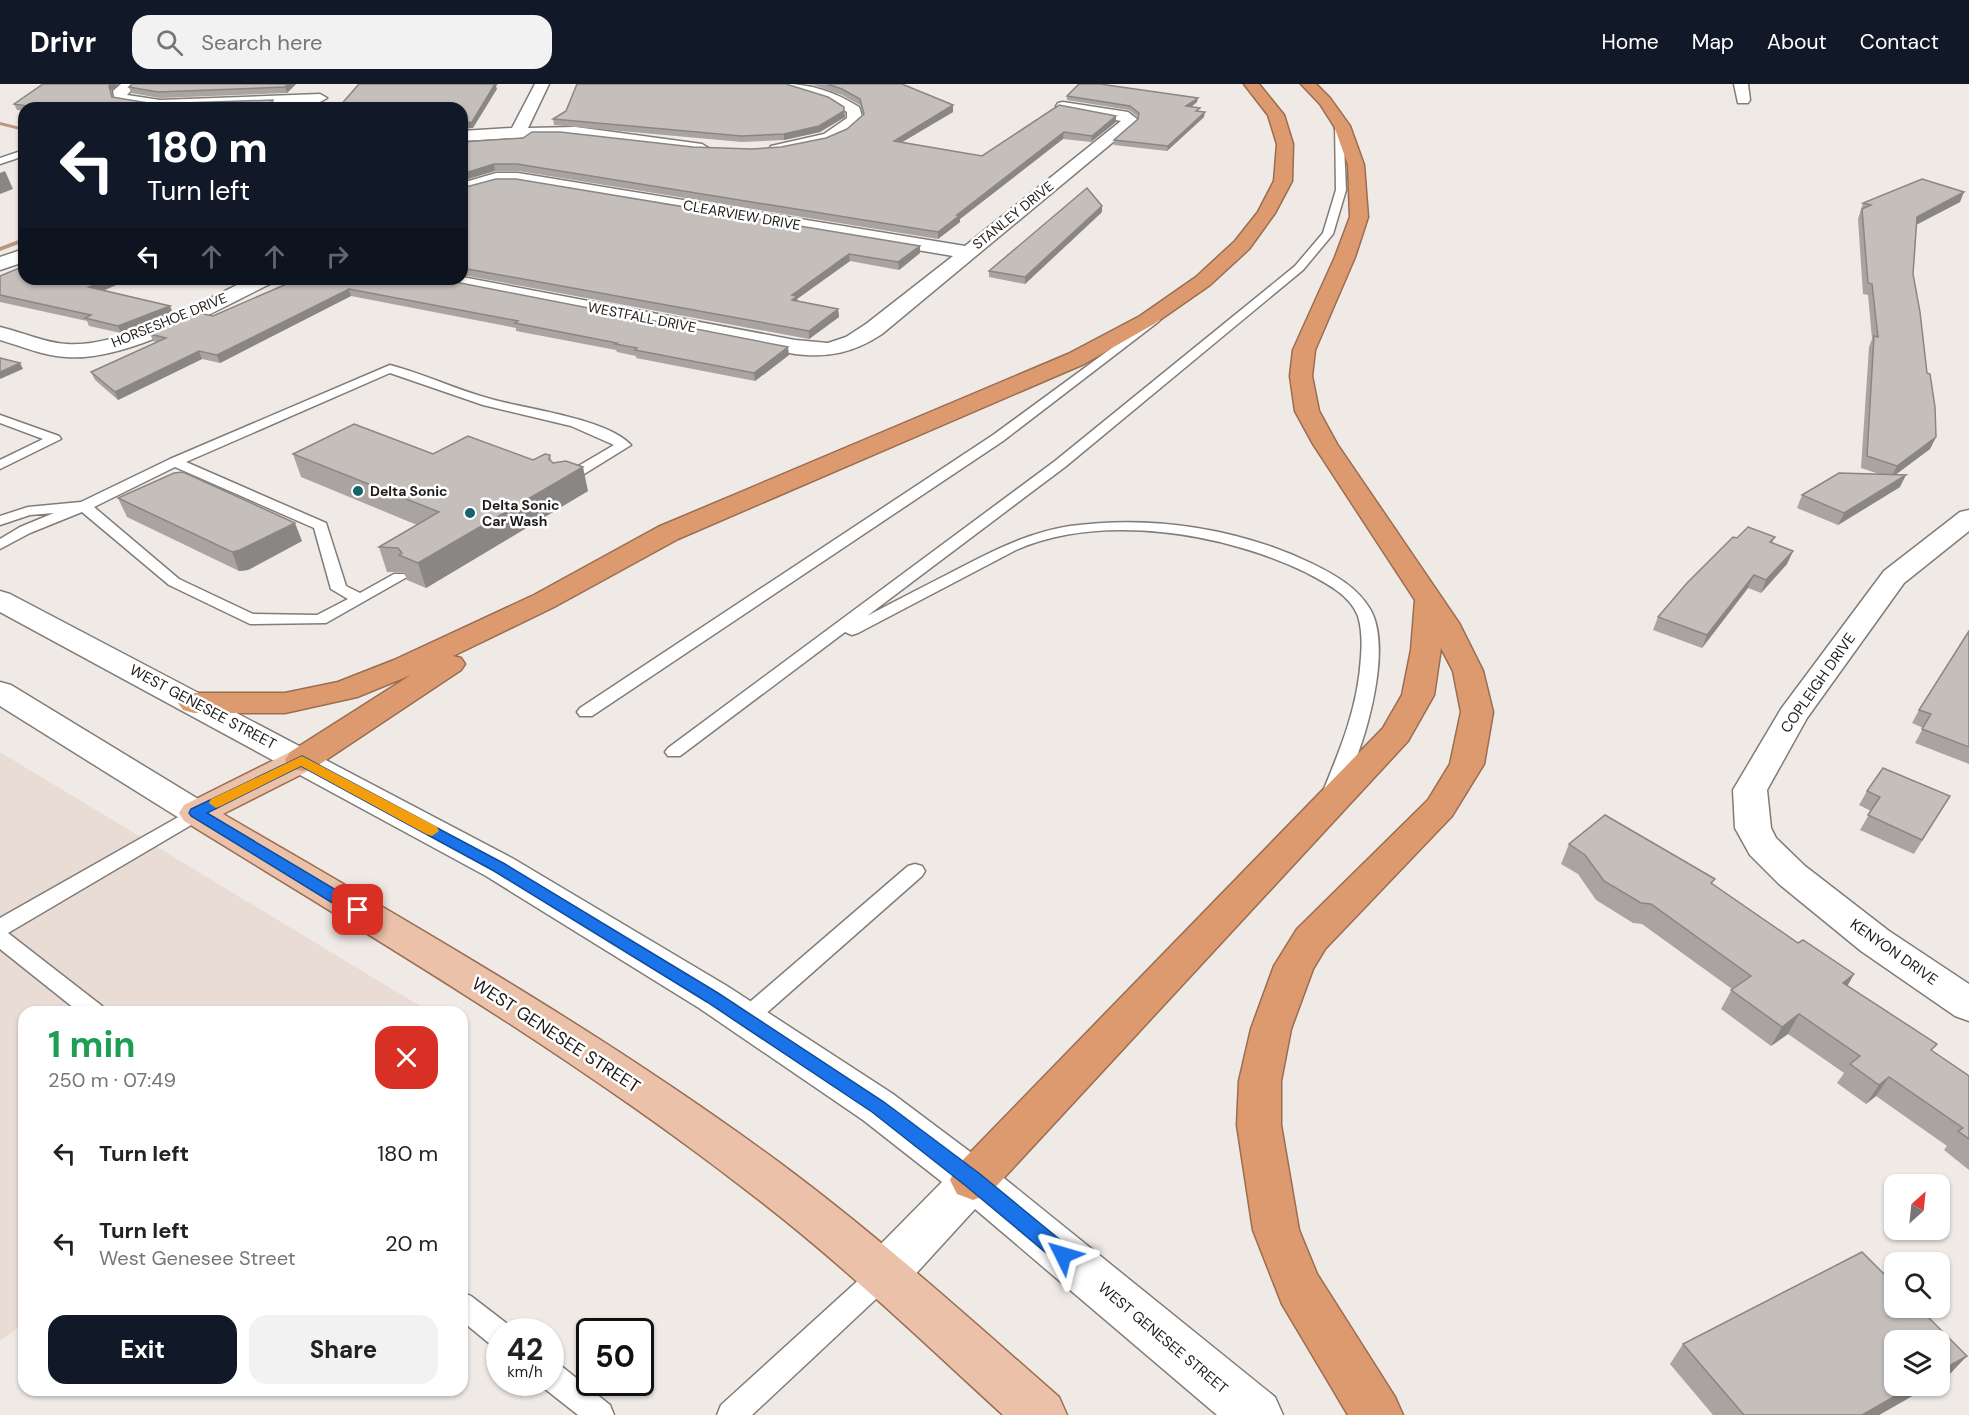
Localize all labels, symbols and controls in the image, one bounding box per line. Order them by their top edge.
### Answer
search box [132,15,552,69]
text: Drivr [30,24,96,61]
icon: search [153,26,186,59]
text: Search here [201,28,323,57]
text: Home [1601,28,1659,56]
text: Map [1692,28,1734,56]
text: About [1767,28,1827,56]
text: Contact [1860,28,1939,56]
text: 180 m [147,120,268,175]
icon: left [48,126,126,204]
text: Turn left [147,173,250,208]
street label: STANLEY DRIVE [969,177,1057,253]
street label: CLEARVIEW DRIVE [682,196,802,234]
icon: left [132,240,165,273]
icon: ahead [195,240,228,273]
icon: ahead [258,240,291,273]
icon: right [321,240,354,273]
street label: HORSESHOE DRIVE [108,289,230,351]
street label: WESTFALL DRIVE [586,298,698,336]
place label: Delta Sonic [370,482,448,500]
marker: Delta Sonic [351,484,365,498]
place label: Delta Sonic Car Wash [482,496,560,530]
marker: Delta Sonic Car Wash [463,506,477,520]
street label: COPLEIGH DRIVE [1776,629,1860,737]
street label: WEST GENESEE STREET [126,660,280,754]
pin [332,884,383,935]
icon: arrive [341,893,374,926]
street label: KENYON DRIVE [1846,914,1942,990]
street label: WEST GENESEE STREET [467,972,645,1098]
text: 1 min [48,1021,136,1068]
button: close [375,1026,438,1089]
text: 250 m · 07:49 [48,1067,176,1093]
icon: left [48,1137,81,1170]
text: Turn left [99,1139,189,1168]
text: 180 m [377,1139,438,1168]
north arrow [1884,1174,1950,1240]
map controls [1884,1174,1950,1396]
text: Turn left [99,1216,189,1245]
position arrow [1031,1223,1095,1287]
icon: left [48,1227,81,1260]
text: 20 m [385,1229,438,1258]
text: West Genesee Street [99,1245,296,1271]
button: search [1884,1252,1950,1318]
street label: WEST GENESEE STREET [1094,1278,1232,1398]
button: Exit [48,1315,237,1384]
button: Share [249,1315,438,1384]
speed limit sign: 50 [576,1318,654,1396]
text: 42 [507,1330,543,1369]
button: layers [1884,1330,1950,1396]
text: km/h [507,1362,543,1382]

